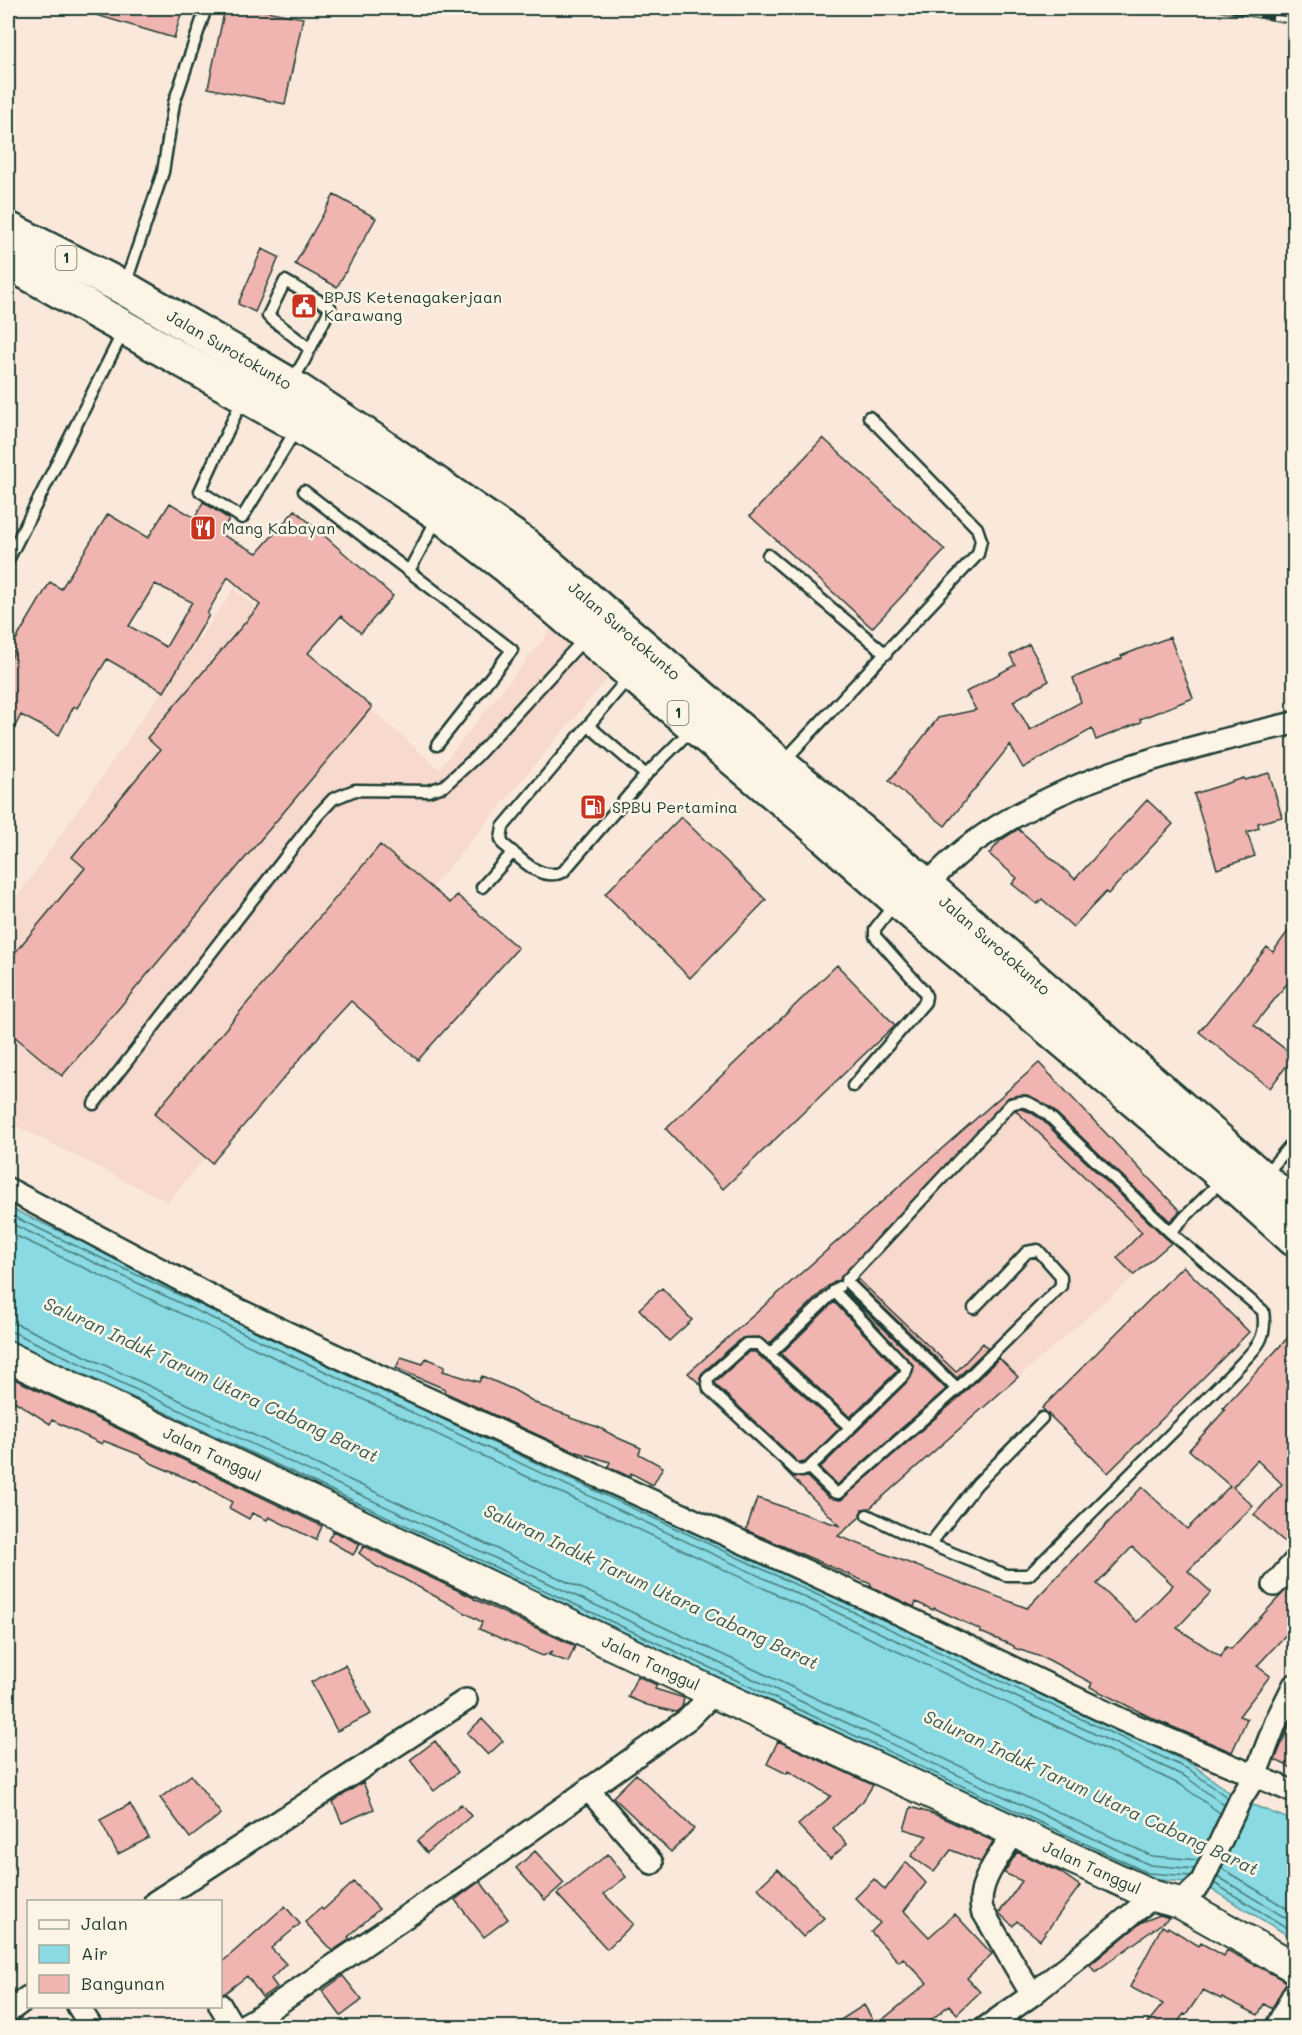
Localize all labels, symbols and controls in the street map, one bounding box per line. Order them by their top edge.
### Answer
road number: 1 [56,246,76,270]
place label: BPJS Ketenagakerjaan Karawang [324,286,502,325]
public building icon: BPJS Ketenagakerjaan Karawang [289,291,319,321]
street label: Jalan Surotokunto [163,304,296,394]
restaurant icon: Mang Kabayan [188,513,218,543]
place label: Mang Kabayan [222,517,335,538]
street label: Jalan Surotokunto [564,576,685,684]
road number: 1 [668,701,688,725]
fuel station icon: SPBU Pertamina [578,792,608,822]
place label: SPBU Pertamina [612,796,738,817]
street label: Jalan Surotokunto [935,890,1055,999]
water label: Saluran Induk Tarum Utara Cabang Barat [40,1291,383,1468]
street label: Jalan Tanggul [160,1421,265,1486]
water label: Saluran Induk Tarum Utara Cabang Barat [480,1498,823,1675]
street label: Jalan Tanggul [599,1630,703,1695]
water label: Saluran Induk Tarum Utara Cabang Barat [920,1704,1263,1881]
street label: Jalan Tanggul [1040,1835,1145,1899]
legend [27,1900,222,2008]
text: Jalan [81,1911,128,1935]
text: Air [81,1941,108,1965]
text: Bangunan [81,1971,165,1995]

